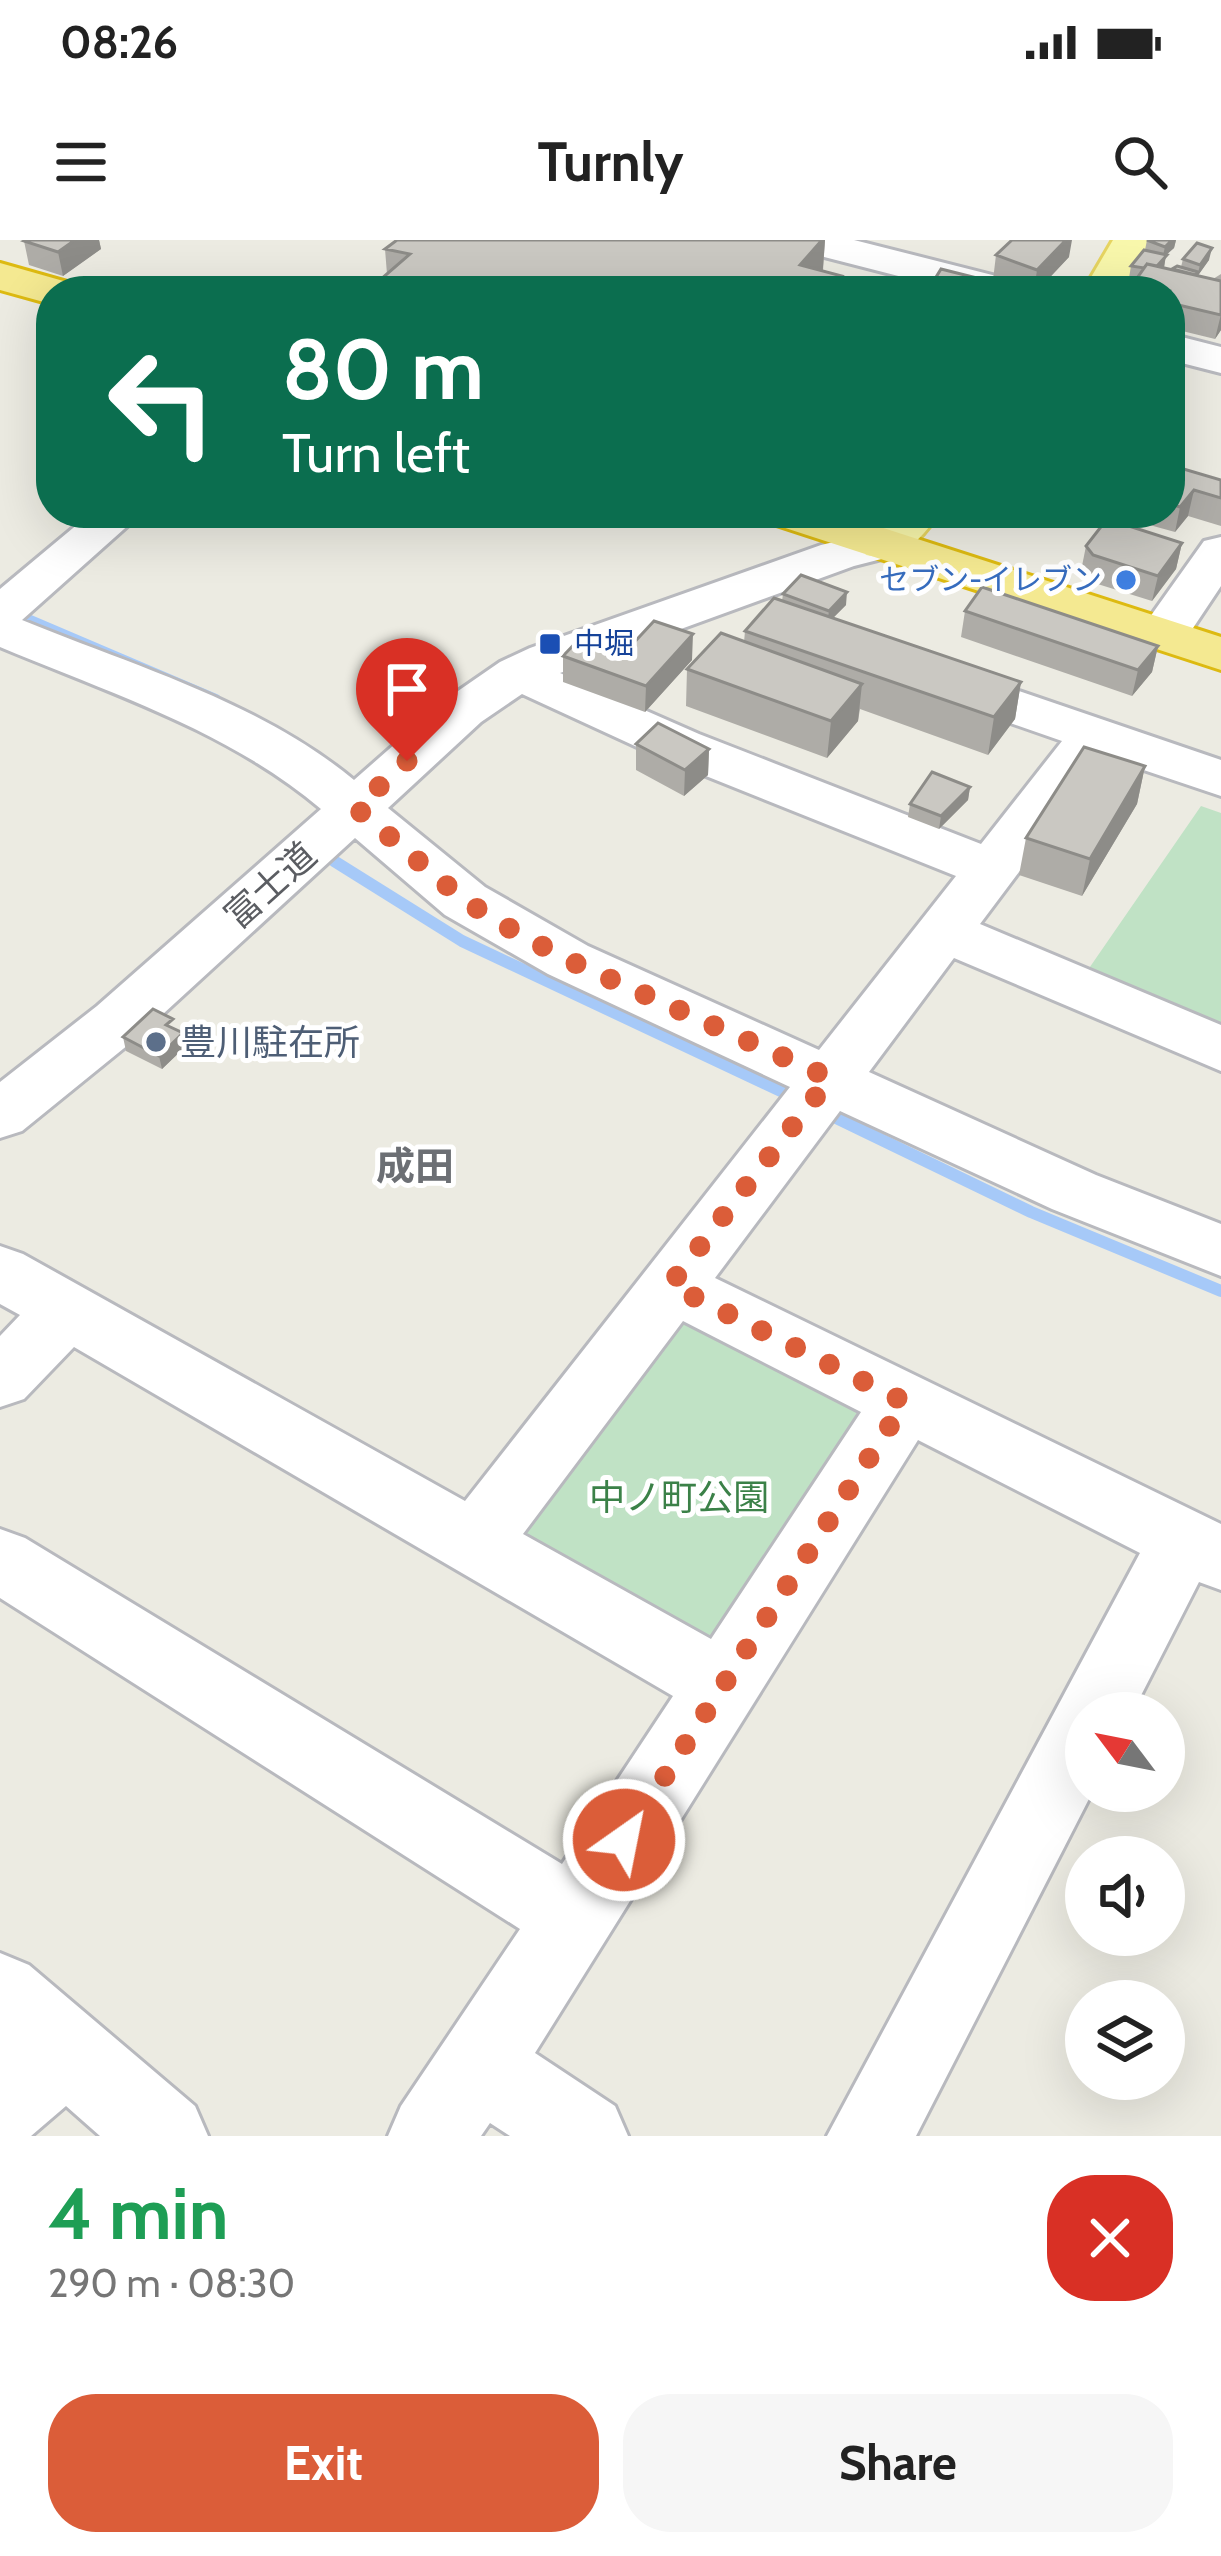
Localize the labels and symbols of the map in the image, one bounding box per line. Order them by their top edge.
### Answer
place label: セブン-イレブン [879,561,1102,598]
marker: セブン-イレブン [1113,567,1139,593]
place label: 中堀 [574,625,634,662]
marker: 中堀 [537,631,563,657]
pin [356,638,458,761]
street label: 富士道 [215,833,325,937]
place label: 豊川駐在所 [180,1020,360,1064]
marker: 豊川駐在所 [143,1029,169,1055]
district label: 成田 [376,1142,454,1190]
park label: 中ノ町公園 [589,1475,769,1519]
north arrow [1065,1692,1185,1812]
position arrow [561,1777,687,1903]

